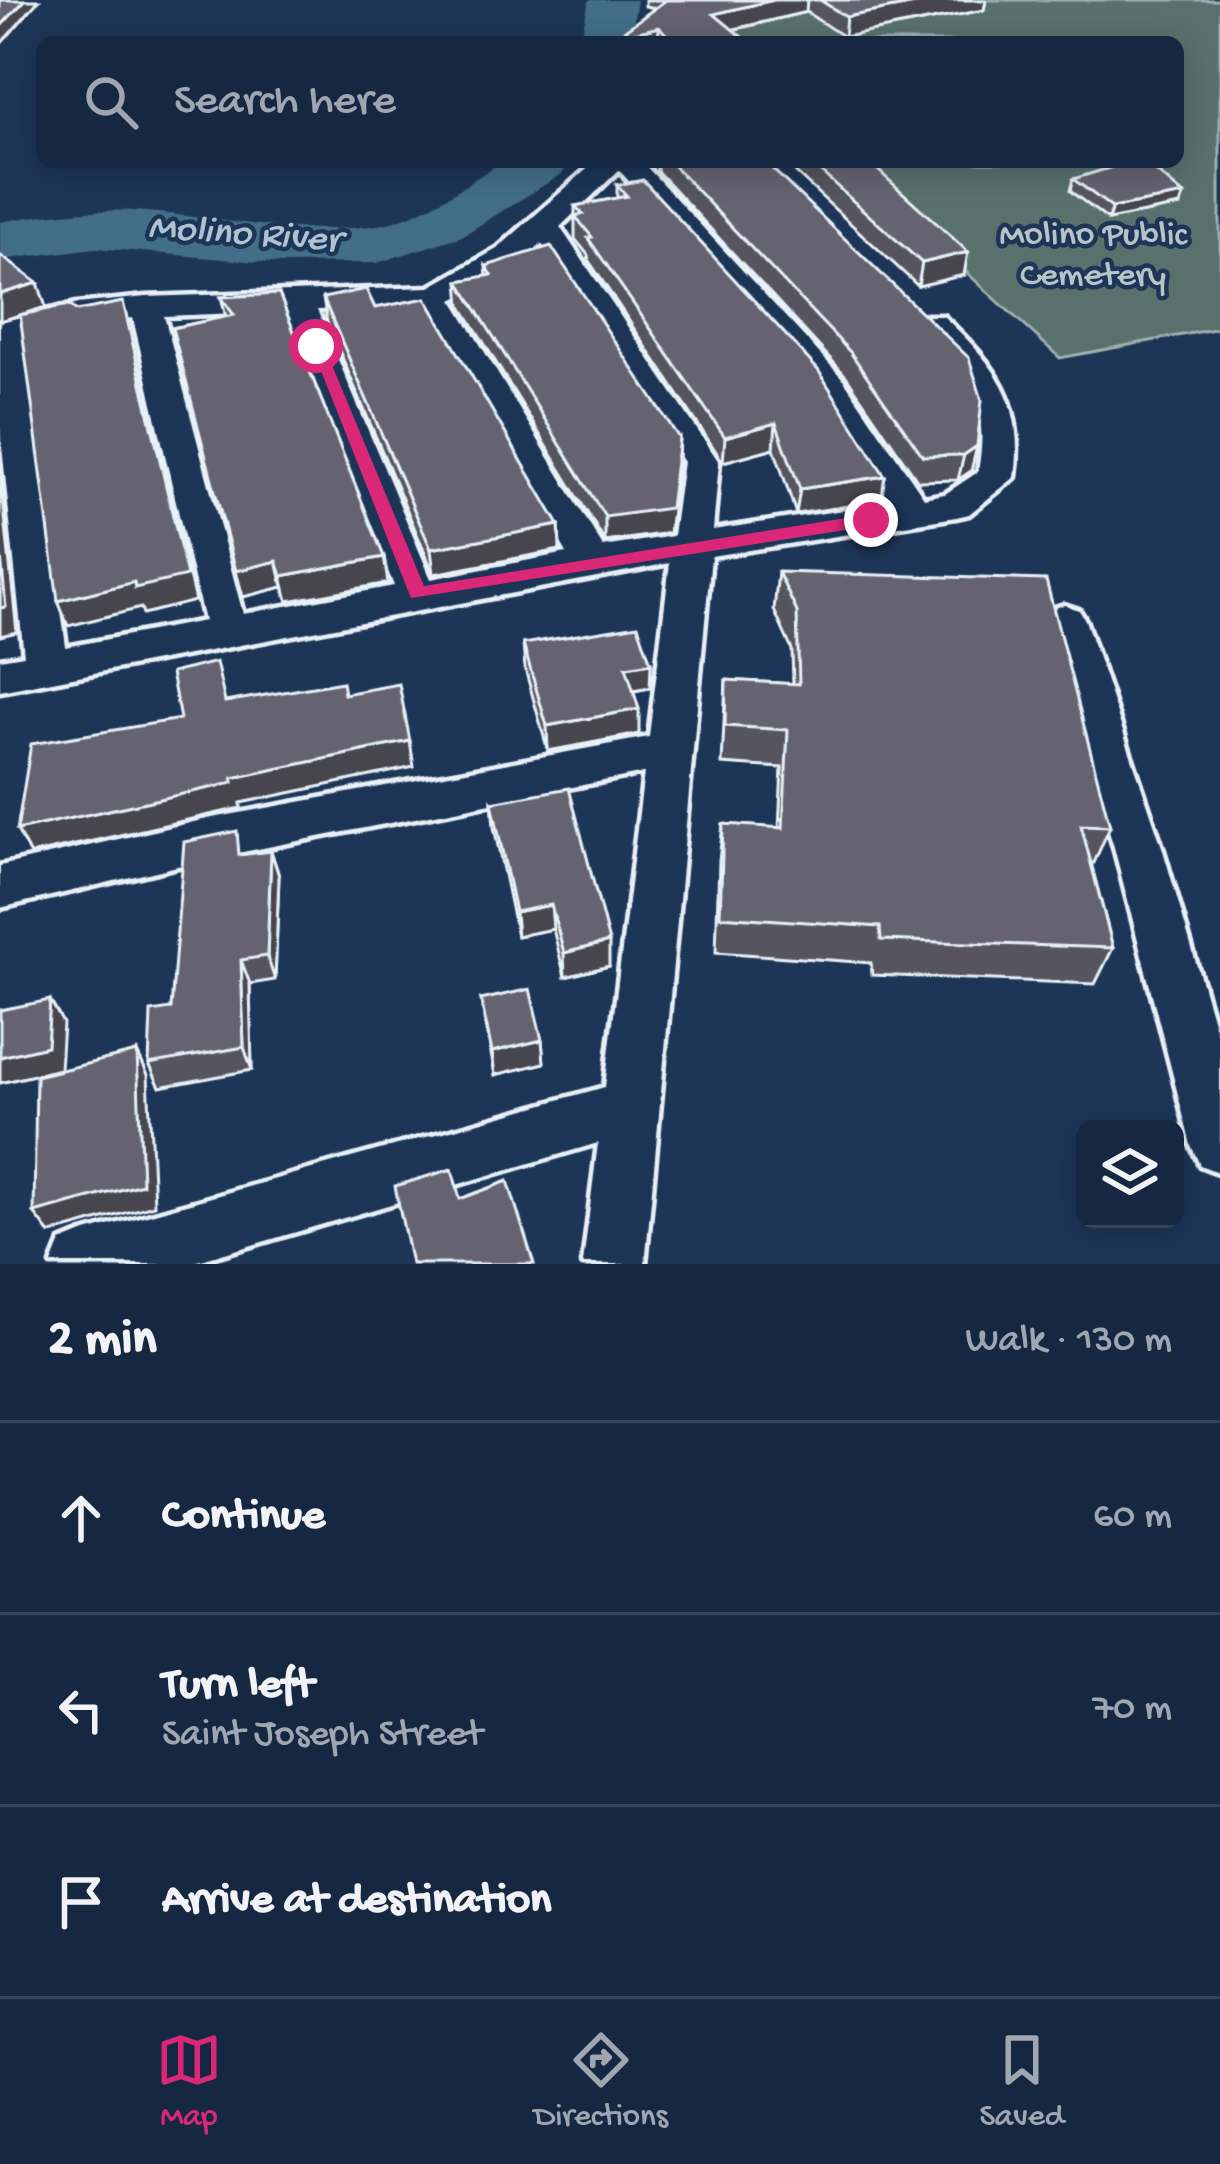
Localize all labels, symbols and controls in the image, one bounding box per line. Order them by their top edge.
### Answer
search box [36,36,1184,168]
icon: search [78,69,144,135]
text: Search here [174,76,396,129]
water label: Molino River [146,206,349,266]
park label: Molino Public Cemetery [999,215,1188,299]
route start [289,319,343,373]
route end [844,493,898,547]
map controls [1076,1120,1184,1228]
button: layers [1076,1120,1184,1228]
text: 2 min [48,1312,157,1372]
text: Walk · 130 m [965,1319,1172,1365]
icon: ahead [48,1485,114,1551]
text: Continue [162,1491,325,1544]
text: 60 m [1093,1495,1172,1541]
text: Turn left [162,1660,314,1713]
icon: left [48,1677,114,1743]
text: 70 m [1093,1687,1172,1733]
text: Saint Joseph Street [162,1713,483,1759]
icon: arrive [48,1869,114,1935]
text: Arrive at destination [162,1875,551,1928]
tab: Map [156,2027,222,2137]
tab: Directions [534,2027,668,2137]
tab: Saved [980,2027,1064,2137]

